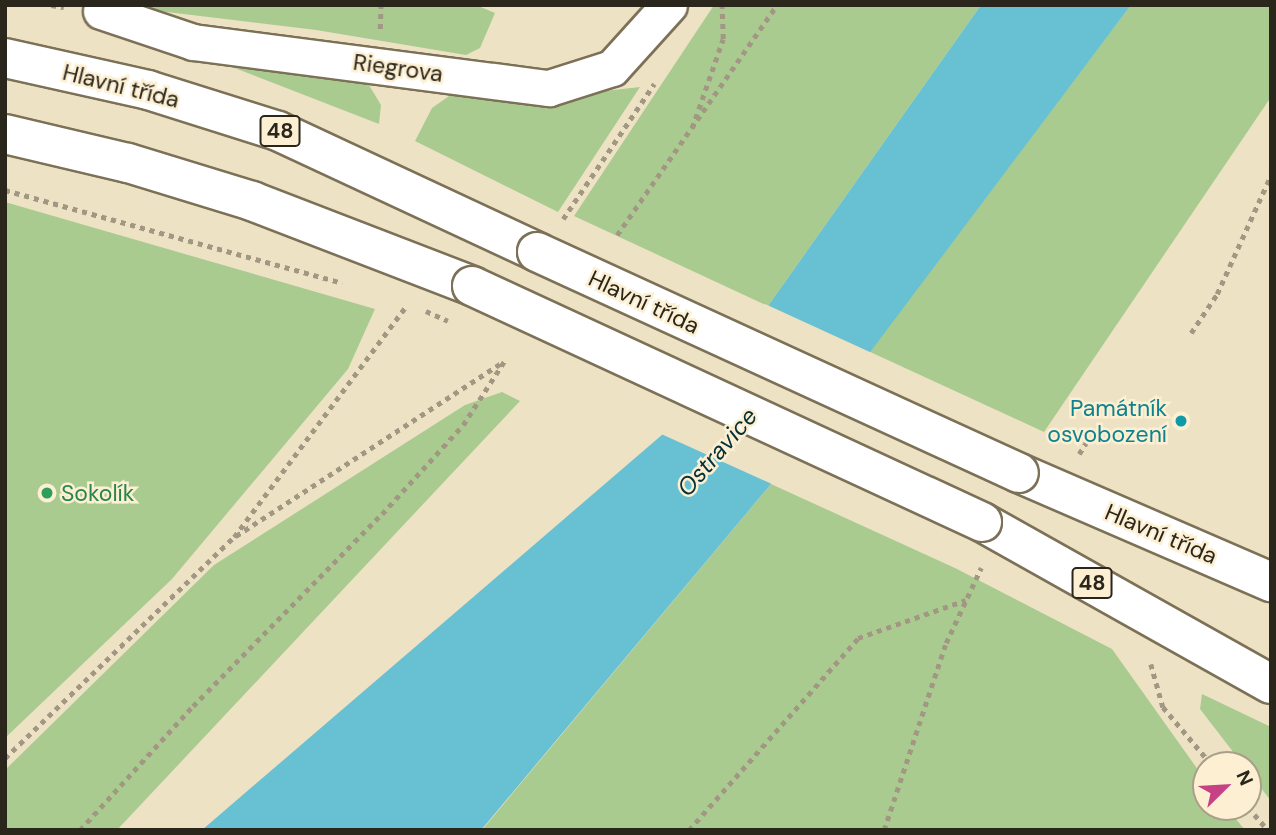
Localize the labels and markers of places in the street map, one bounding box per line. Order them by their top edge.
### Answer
place label: Památník osvobození [1047,394,1167,448]
marker: Památník osvobození [1173,413,1189,429]
place label: Sokolík [61,479,134,507]
marker: Sokolík [39,485,55,501]

